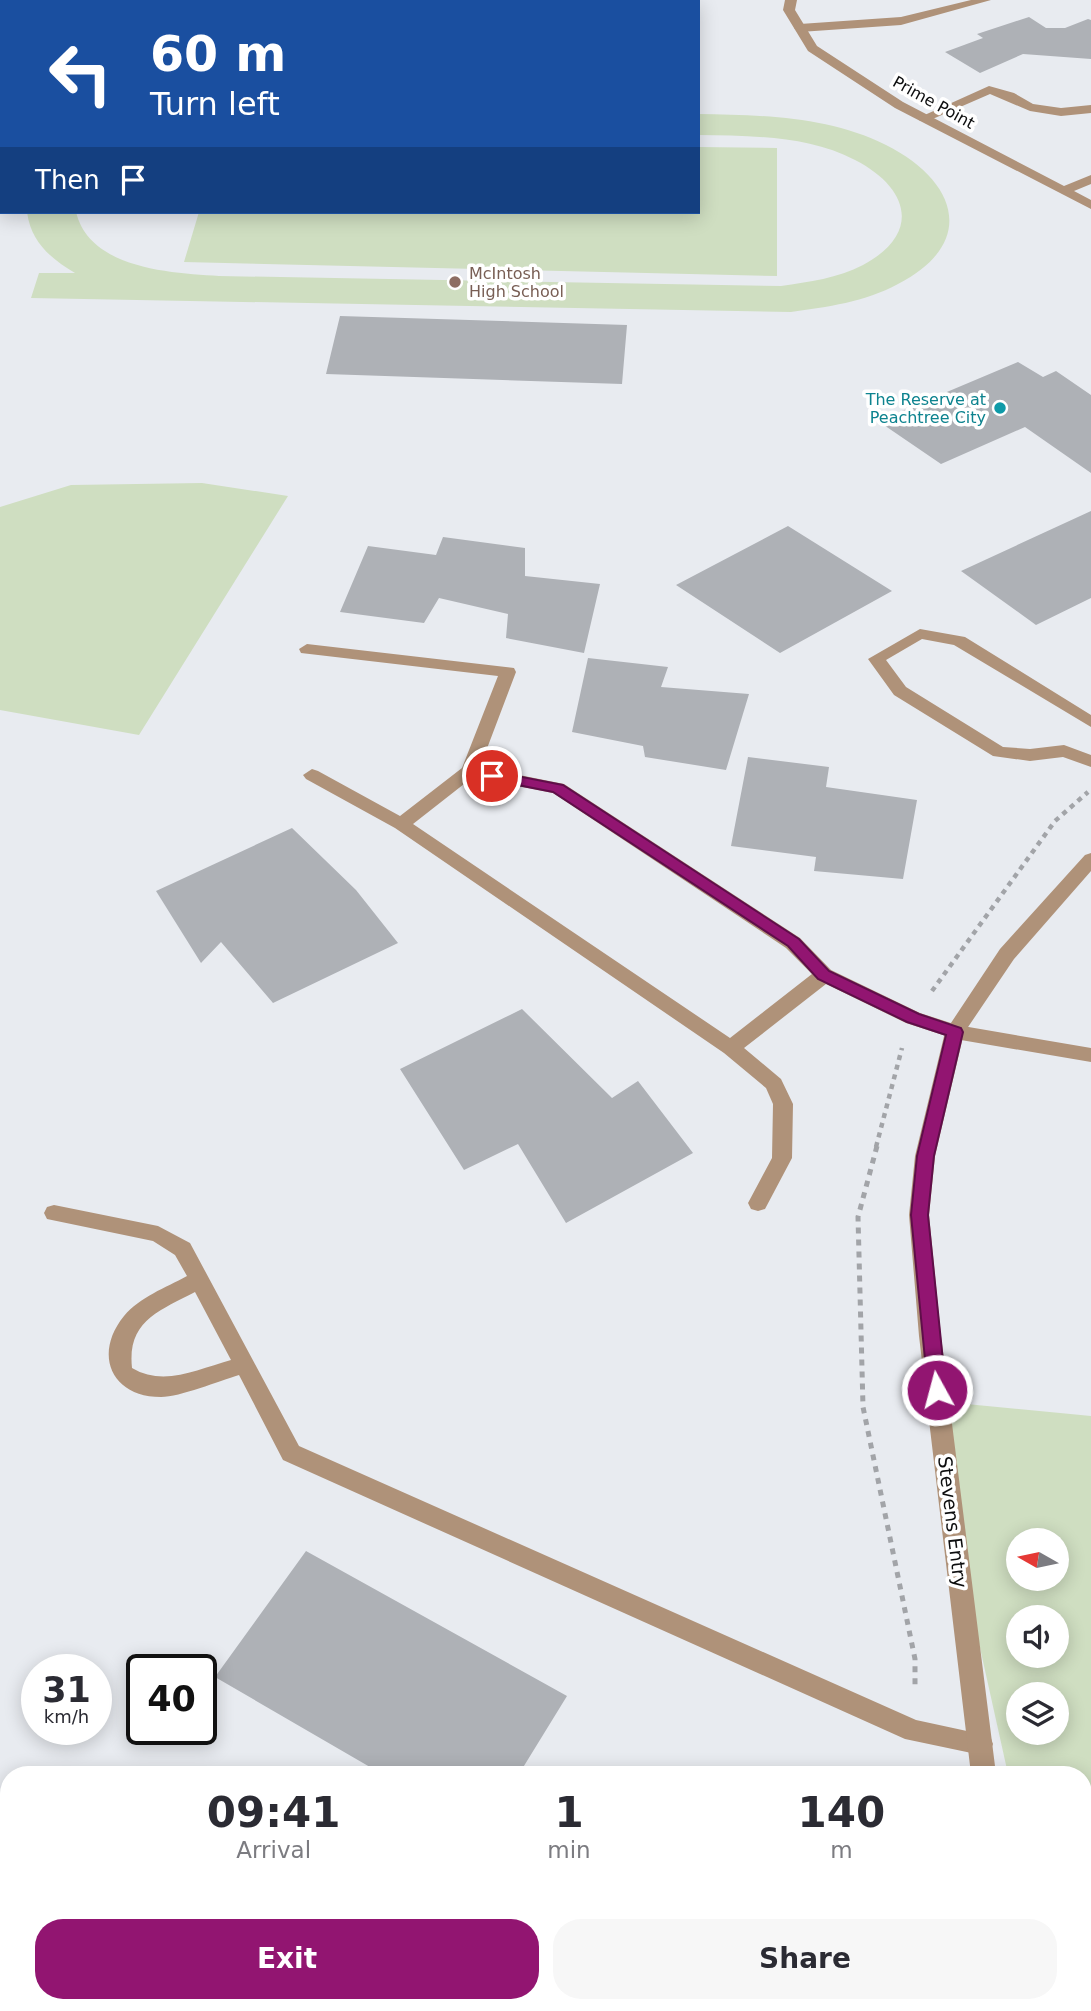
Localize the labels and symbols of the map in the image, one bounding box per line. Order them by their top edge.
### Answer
street label: Prime Point [890,72,978,133]
place label: McIntosh High School [469,264,564,301]
marker: McIntosh High School [447,274,463,290]
place label: The Reserve at Peachtree City [865,390,986,427]
marker: The Reserve at Peachtree City [992,400,1008,416]
pin [462,746,522,806]
position arrow [900,1353,974,1427]
street label: Stevens Entry [934,1455,972,1589]
north arrow [1006,1528,1069,1591]
speed limit sign: 40 [126,1654,217,1745]

